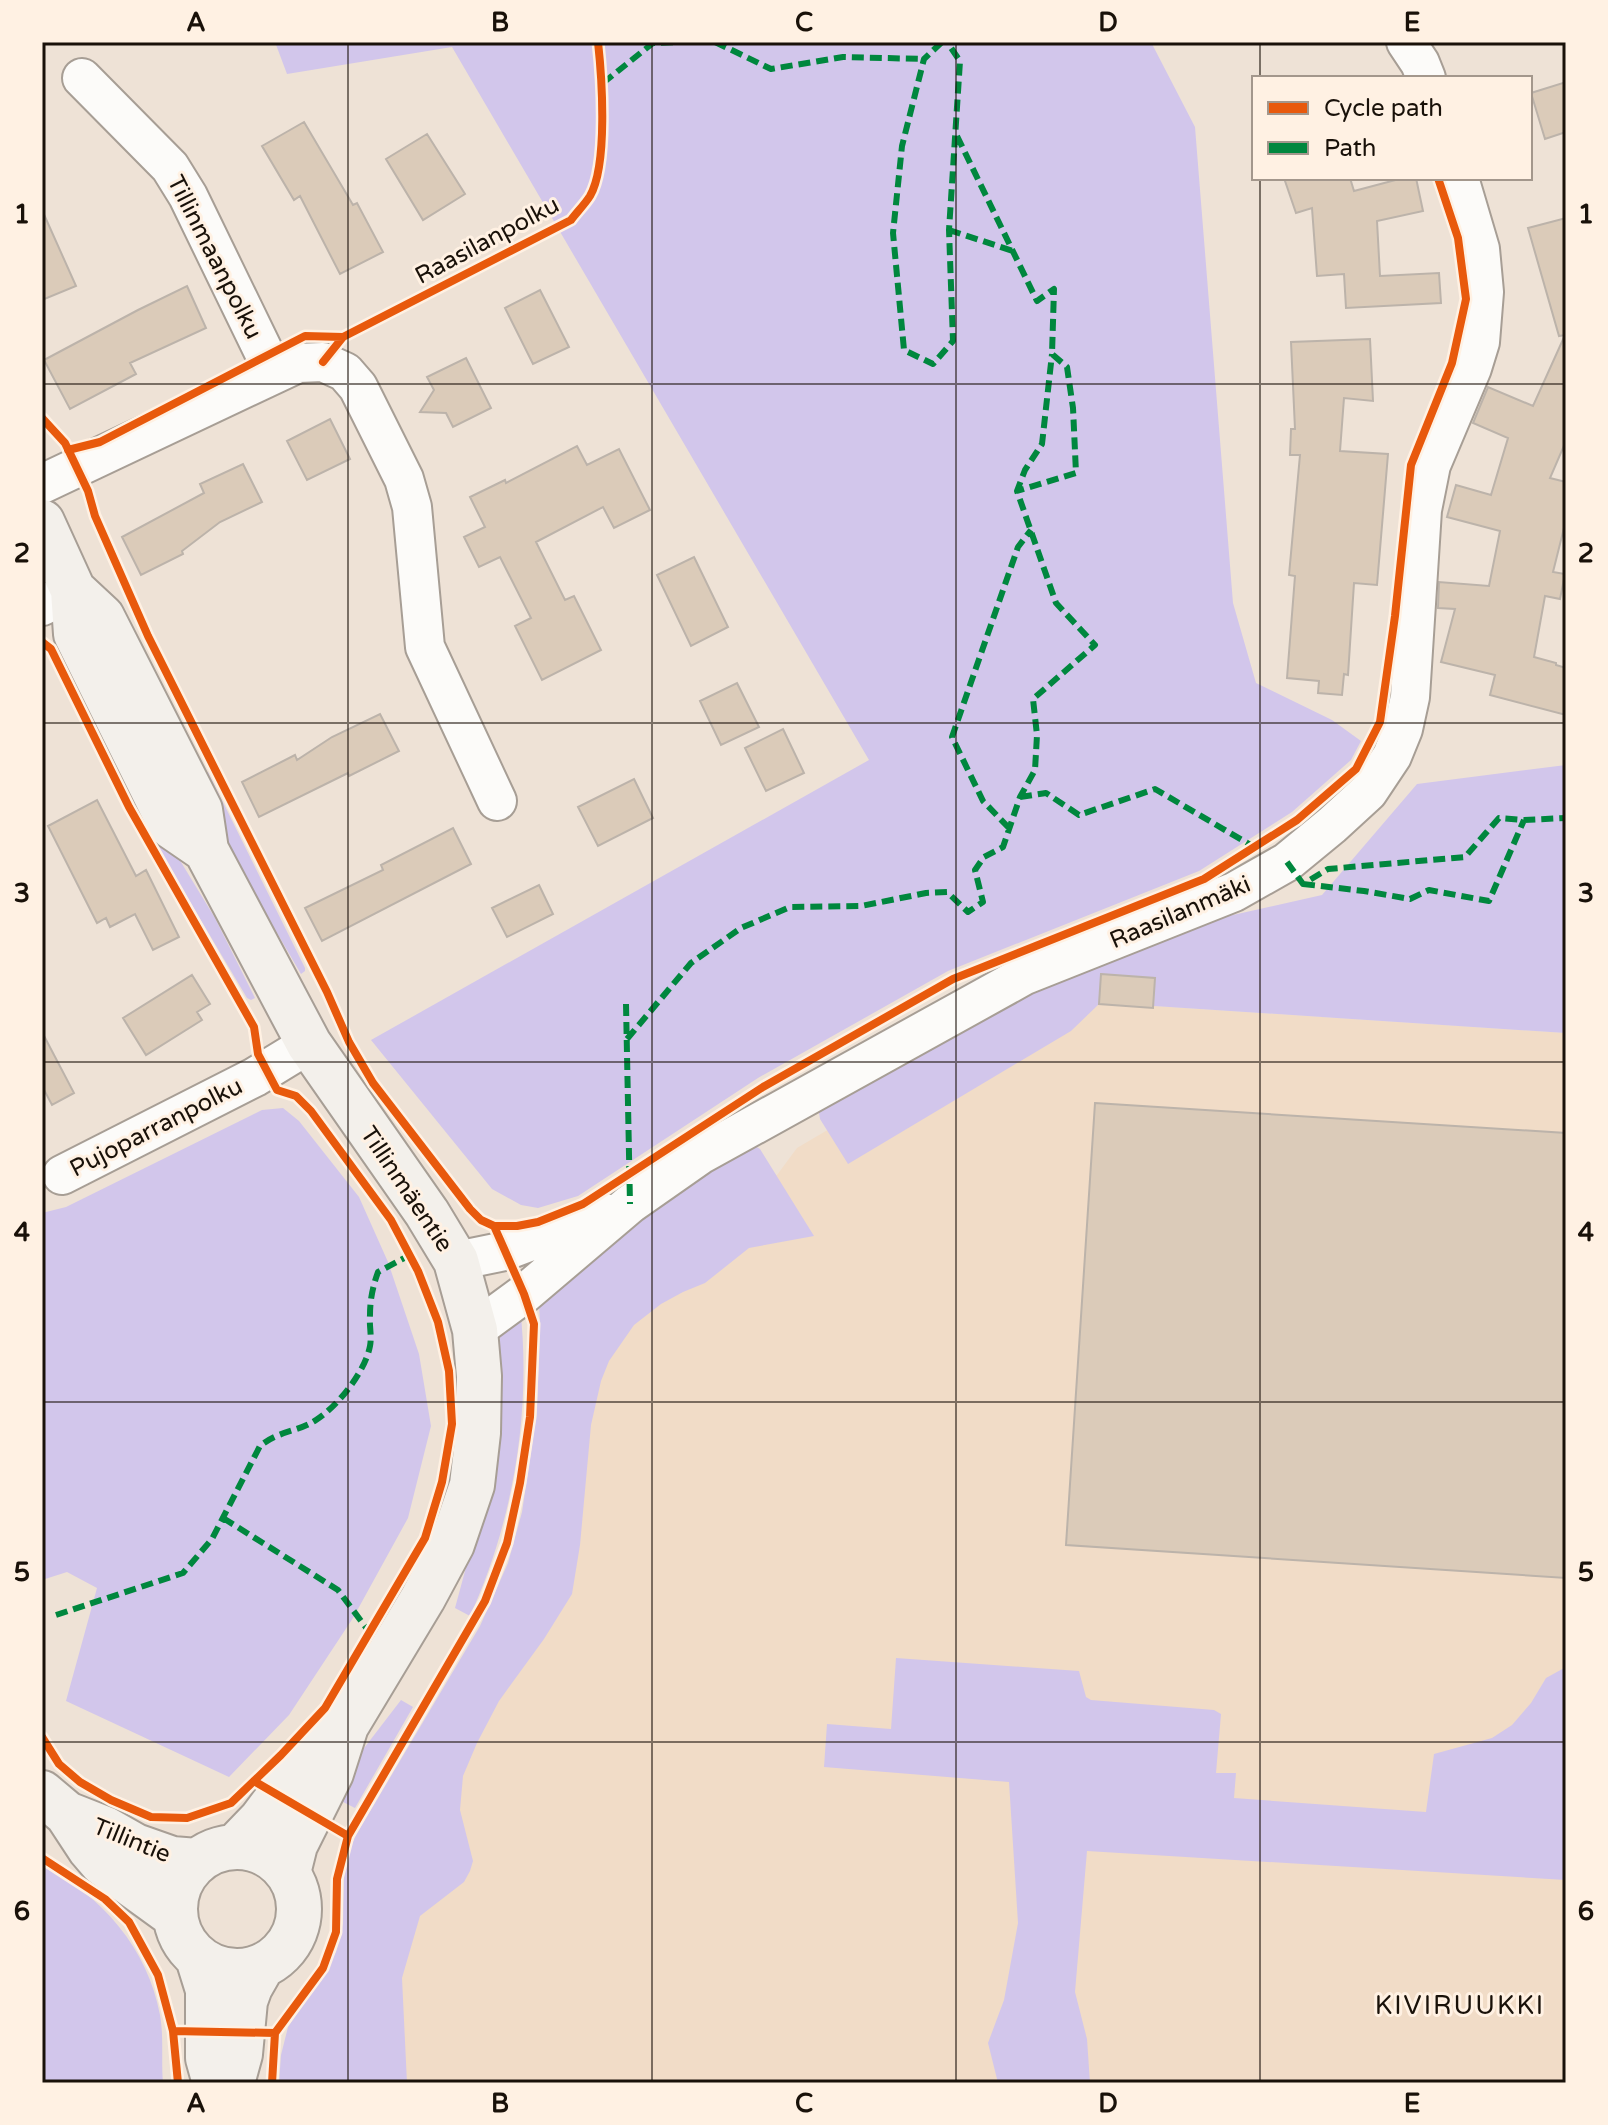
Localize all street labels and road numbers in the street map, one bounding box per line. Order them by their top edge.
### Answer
street label: Tillinmaanpolku [161,170,268,344]
street label: Raasilanpolku [410,190,564,291]
street label: Raasilanmäki [1105,870,1255,955]
street label: Pujoparranpolku [65,1071,247,1183]
street label: Tillinmäentie [354,1121,459,1258]
street label: Tillintie [89,1812,175,1869]

